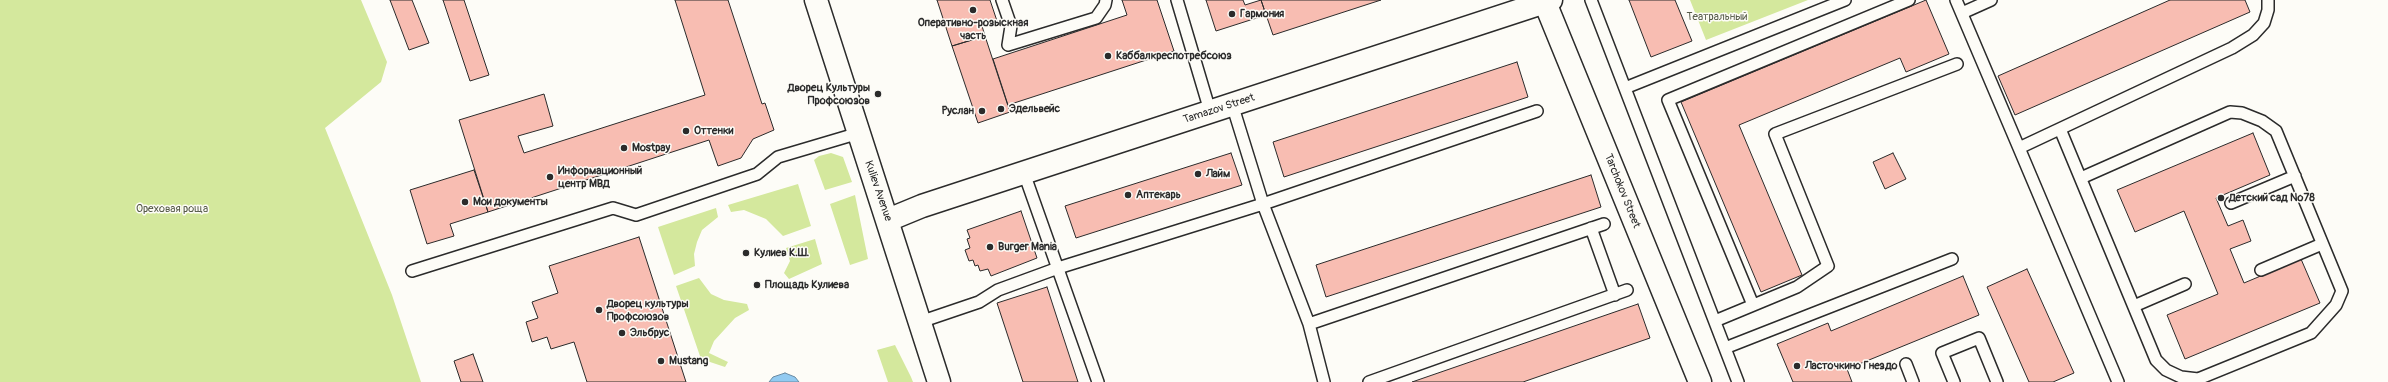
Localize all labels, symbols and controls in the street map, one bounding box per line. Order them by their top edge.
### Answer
marker: Оперативно-розыскная часть [968,5,978,15]
place label: Гармония [1240,7,1284,21]
marker: Гармония [1227,9,1237,19]
park label: Театральный [1686,10,1748,24]
place label: Оперативно-розыскная часть [918,16,1028,42]
place label: Каббалкреспотребсоюз [1116,49,1232,63]
marker: Каббалкреспотребсоюз [1103,51,1113,61]
place label: Дворец Культуры Профсоюзов [788,81,870,107]
marker: Дворец Культуры Профсоюзов [873,89,883,99]
street label: Tamazov Street [1182,91,1256,127]
place label: Эдельвейс [1009,102,1060,116]
place label: Руслан [942,104,974,118]
marker: Эдельвейс [996,104,1006,114]
marker: Руслан [977,106,987,116]
place label: Оттенки [694,124,733,138]
marker: Оттенки [681,126,691,136]
place label: Mostpay [632,141,670,155]
marker: Mostpay [619,143,629,153]
street label: Tarchokov Street [1601,152,1643,230]
street label: Kuliev Avenue [861,159,895,223]
place label: Информационный центр МВД [558,164,642,190]
place label: Лайм [1206,167,1230,181]
marker: Лайм [1193,169,1203,179]
marker: Информационный центр МВД [545,172,555,182]
place label: Аптекарь [1136,188,1181,202]
marker: Аптекарь [1123,190,1133,200]
place label: Детский сад №78 [2229,191,2315,205]
marker: Детский сад №78 [2216,193,2226,203]
place label: Мои документы [473,195,548,209]
marker: Мои документы [460,197,470,207]
park label: Ореховая роща [136,202,208,216]
place label: Burger Mania [998,240,1057,254]
marker: Burger Mania [985,242,995,252]
place label: Кулиев К.Ш. [754,246,809,260]
marker: Кулиев К.Ш. [741,248,751,258]
place label: Площадь Кулиева [765,278,849,292]
marker: Площадь Кулиева [752,280,762,290]
place label: Дворец культуры Профсоюзов [607,297,689,323]
marker: Дворец культуры Профсоюзов [594,305,604,315]
place label: Эльбрус [630,326,669,340]
marker: Эльбрус [617,328,627,338]
place label: Mustang [669,354,708,368]
marker: Mustang [656,356,666,366]
place label: Ласточкино Гнездо [1805,359,1897,373]
marker: Ласточкино Гнездо [1792,361,1802,371]

